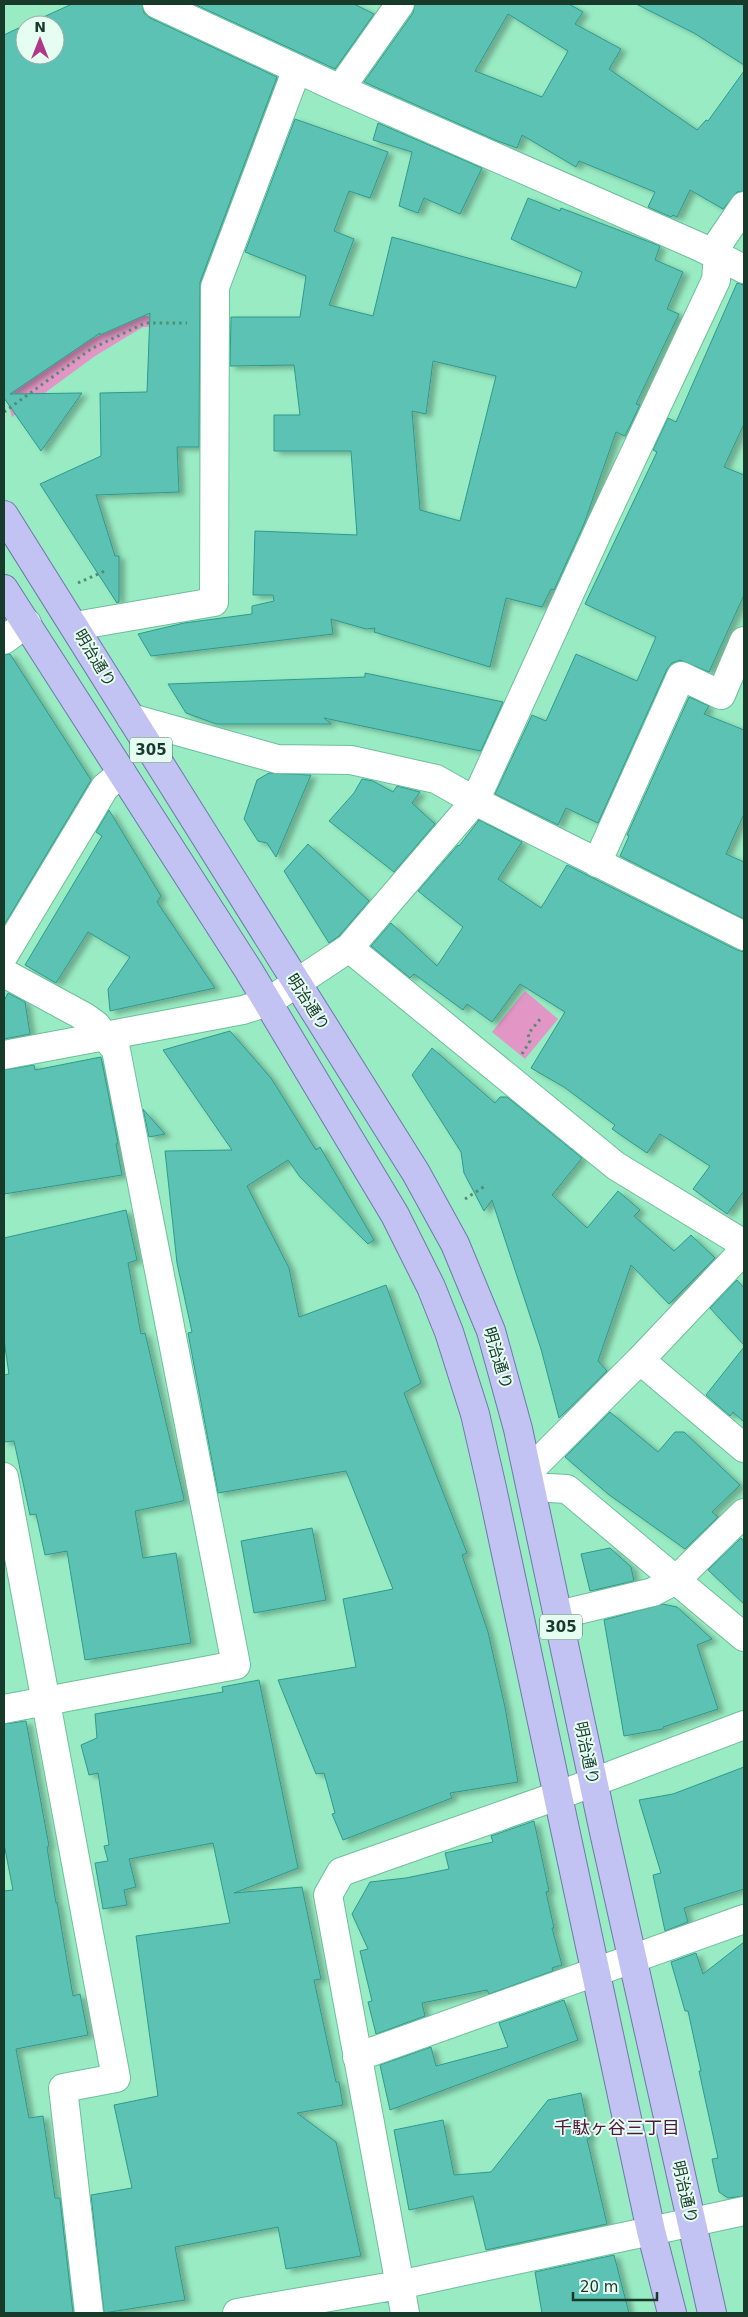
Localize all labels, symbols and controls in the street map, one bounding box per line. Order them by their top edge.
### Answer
north arrow [15,15,65,65]
text: N [34,19,46,35]
street label: 明治通り [70,626,120,690]
road number: 305 [130,738,172,762]
street label: 明治通り [283,970,333,1034]
street label: 明治通り [480,1325,516,1391]
road number: 305 [540,1614,582,1640]
street label: 明治通り [571,1720,603,1786]
district label: 千駄ヶ谷三丁目 [554,2117,680,2138]
street label: 明治通り [669,2159,701,2225]
scale bar [573,2270,657,2302]
text: 20 m [580,2278,618,2296]

